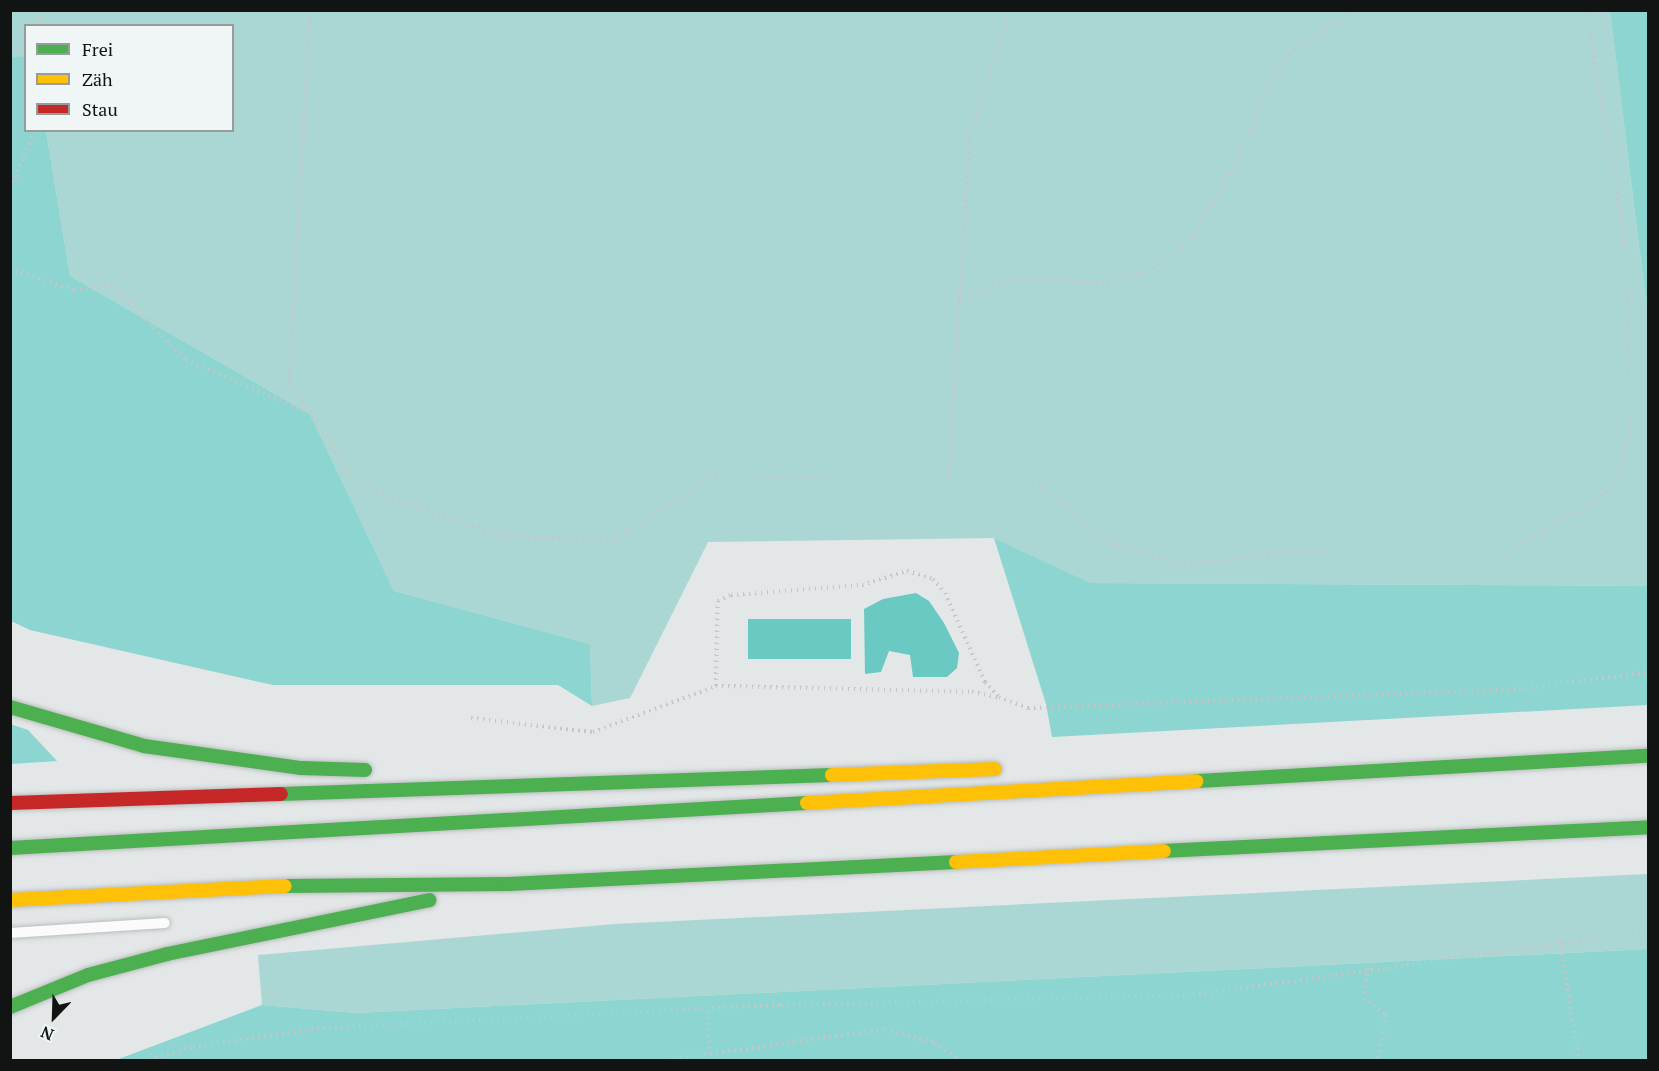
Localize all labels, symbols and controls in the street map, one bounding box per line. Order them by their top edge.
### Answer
legend [24,24,234,132]
text: Frei [82,37,113,61]
text: Zäh [82,67,113,91]
text: Stau [82,97,118,121]
north arrow [24,987,84,1047]
text: N [37,1021,57,1046]

